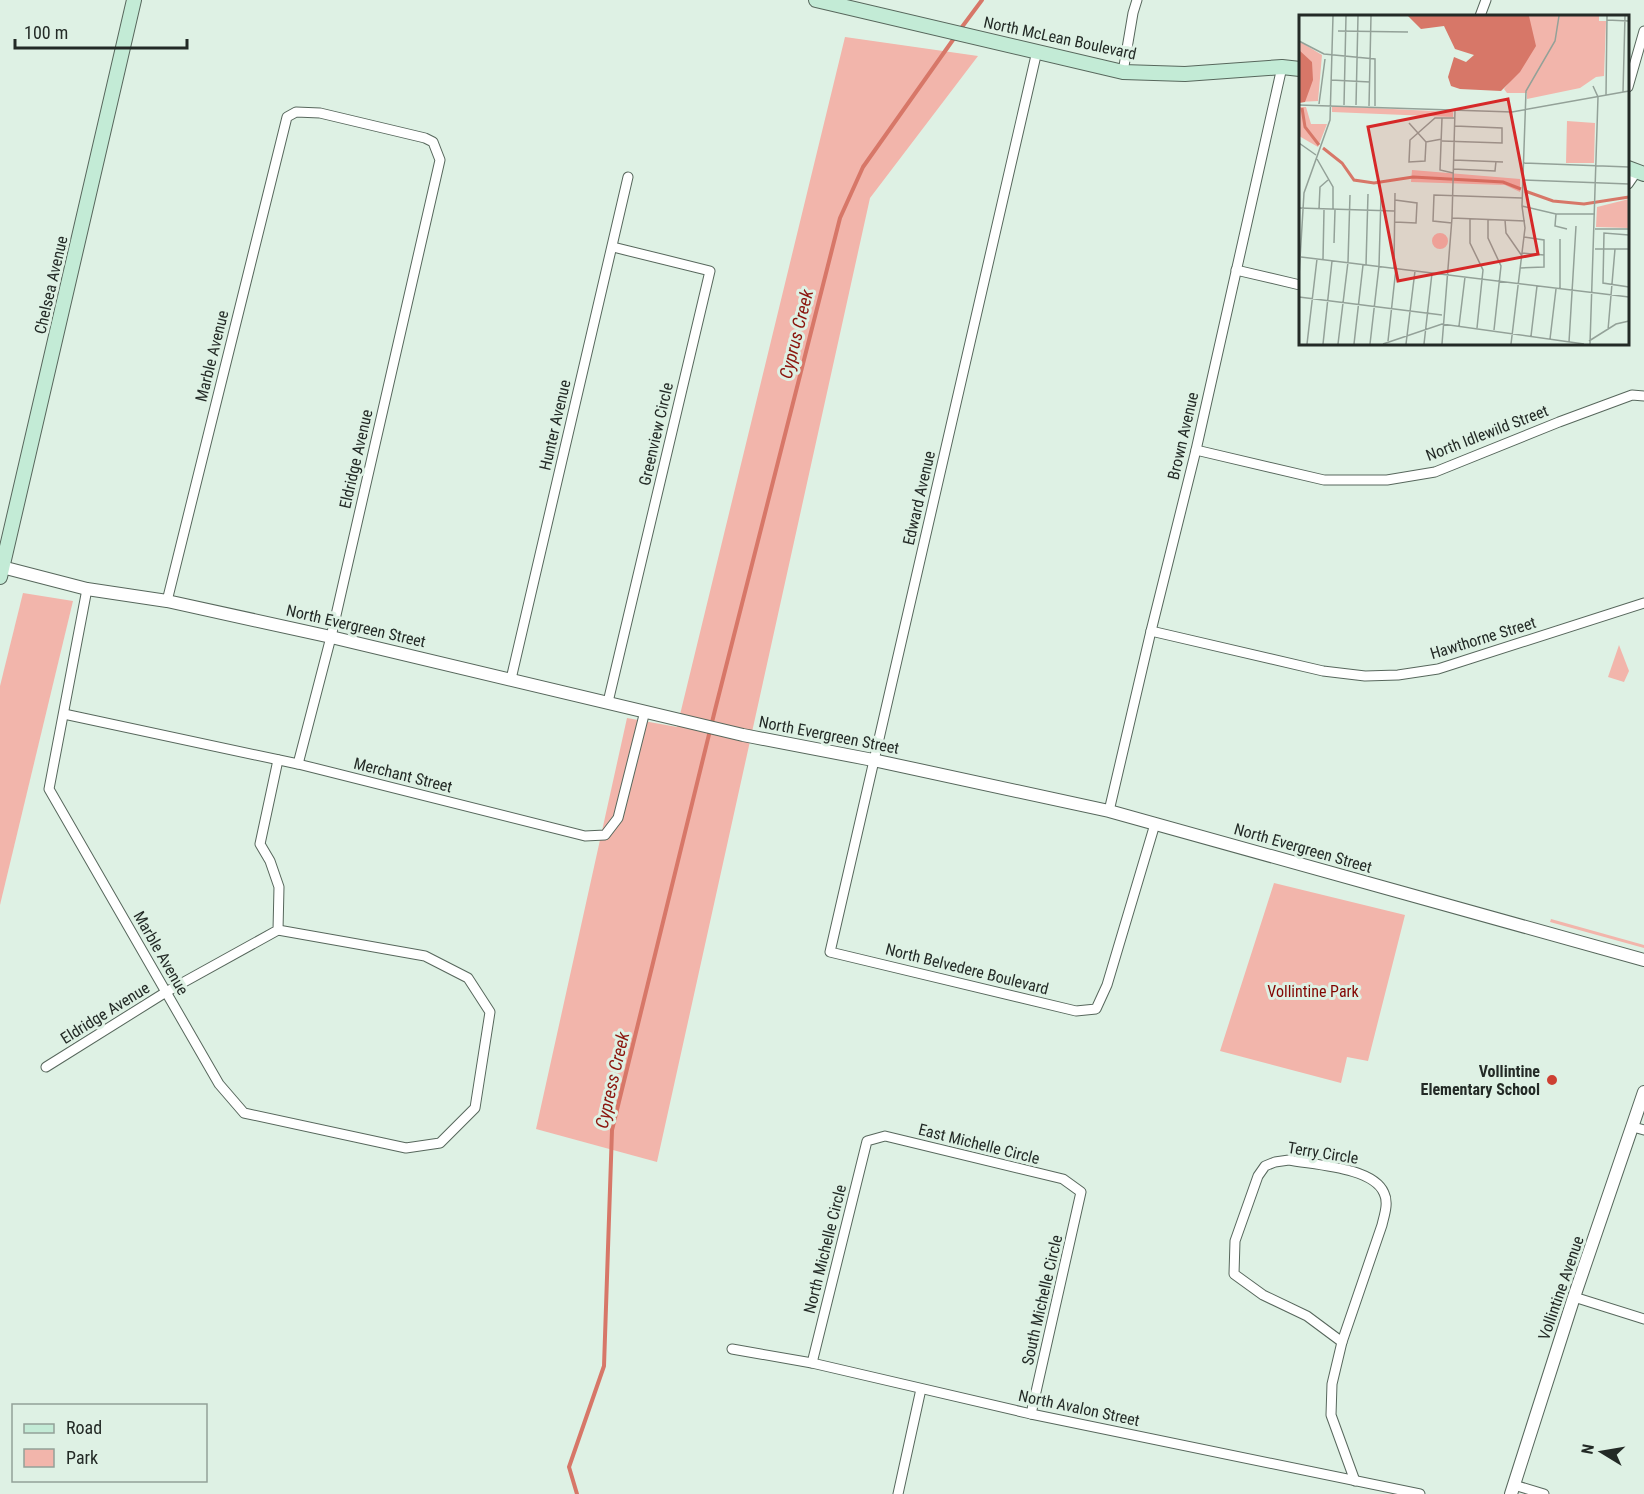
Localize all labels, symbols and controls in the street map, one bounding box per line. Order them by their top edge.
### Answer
scale bar [15,12,188,50]
street label: North McLean Boulevard [982,13,1138,63]
inset map [1299,15,1629,345]
text: 100 m [24,22,68,43]
street label: Chelsea Avenue [30,234,72,336]
water label: Cyprus Creek [775,286,817,381]
street label: Marble Avenue [191,308,233,404]
street label: Hunter Avenue [535,378,575,472]
street label: Greenview Circle [635,381,677,487]
street label: Brown Avenue [1164,390,1202,482]
street label: North Idlewild Street [1423,401,1551,465]
street label: Eldridge Avenue [335,408,377,510]
street label: Edward Avenue [899,449,939,547]
street label: North Evergreen Street [284,601,428,651]
street label: Hawthorne Street [1428,613,1539,663]
street label: North Evergreen Street [757,712,901,758]
street label: Merchant Street [352,754,454,796]
street label: North Evergreen Street [1232,819,1374,877]
street label: Marble Avenue [129,908,193,998]
street label: North Belvedere Boulevard [883,940,1051,998]
street label: Eldridge Avenue [57,978,153,1048]
park label: Vollintine Park [1267,982,1359,1001]
water label: Cypress Creek [591,1029,634,1130]
place label: Vollintine Elementary School [1421,1062,1540,1099]
marker: Vollintine Elementary School [1545,1073,1559,1087]
street label: East Michelle Circle [916,1120,1042,1168]
street label: Terry Circle [1286,1138,1360,1168]
street label: North Michelle Circle [800,1183,850,1315]
street label: South Michelle Circle [1018,1233,1066,1367]
street label: Vollintine Avenue [1534,1233,1588,1343]
street label: North Avalon Street [1017,1386,1141,1430]
legend [12,1404,207,1482]
text: Road [66,1417,102,1438]
north arrow [1572,1422,1632,1482]
text: N [1578,1443,1598,1456]
text: Park [66,1447,98,1468]

